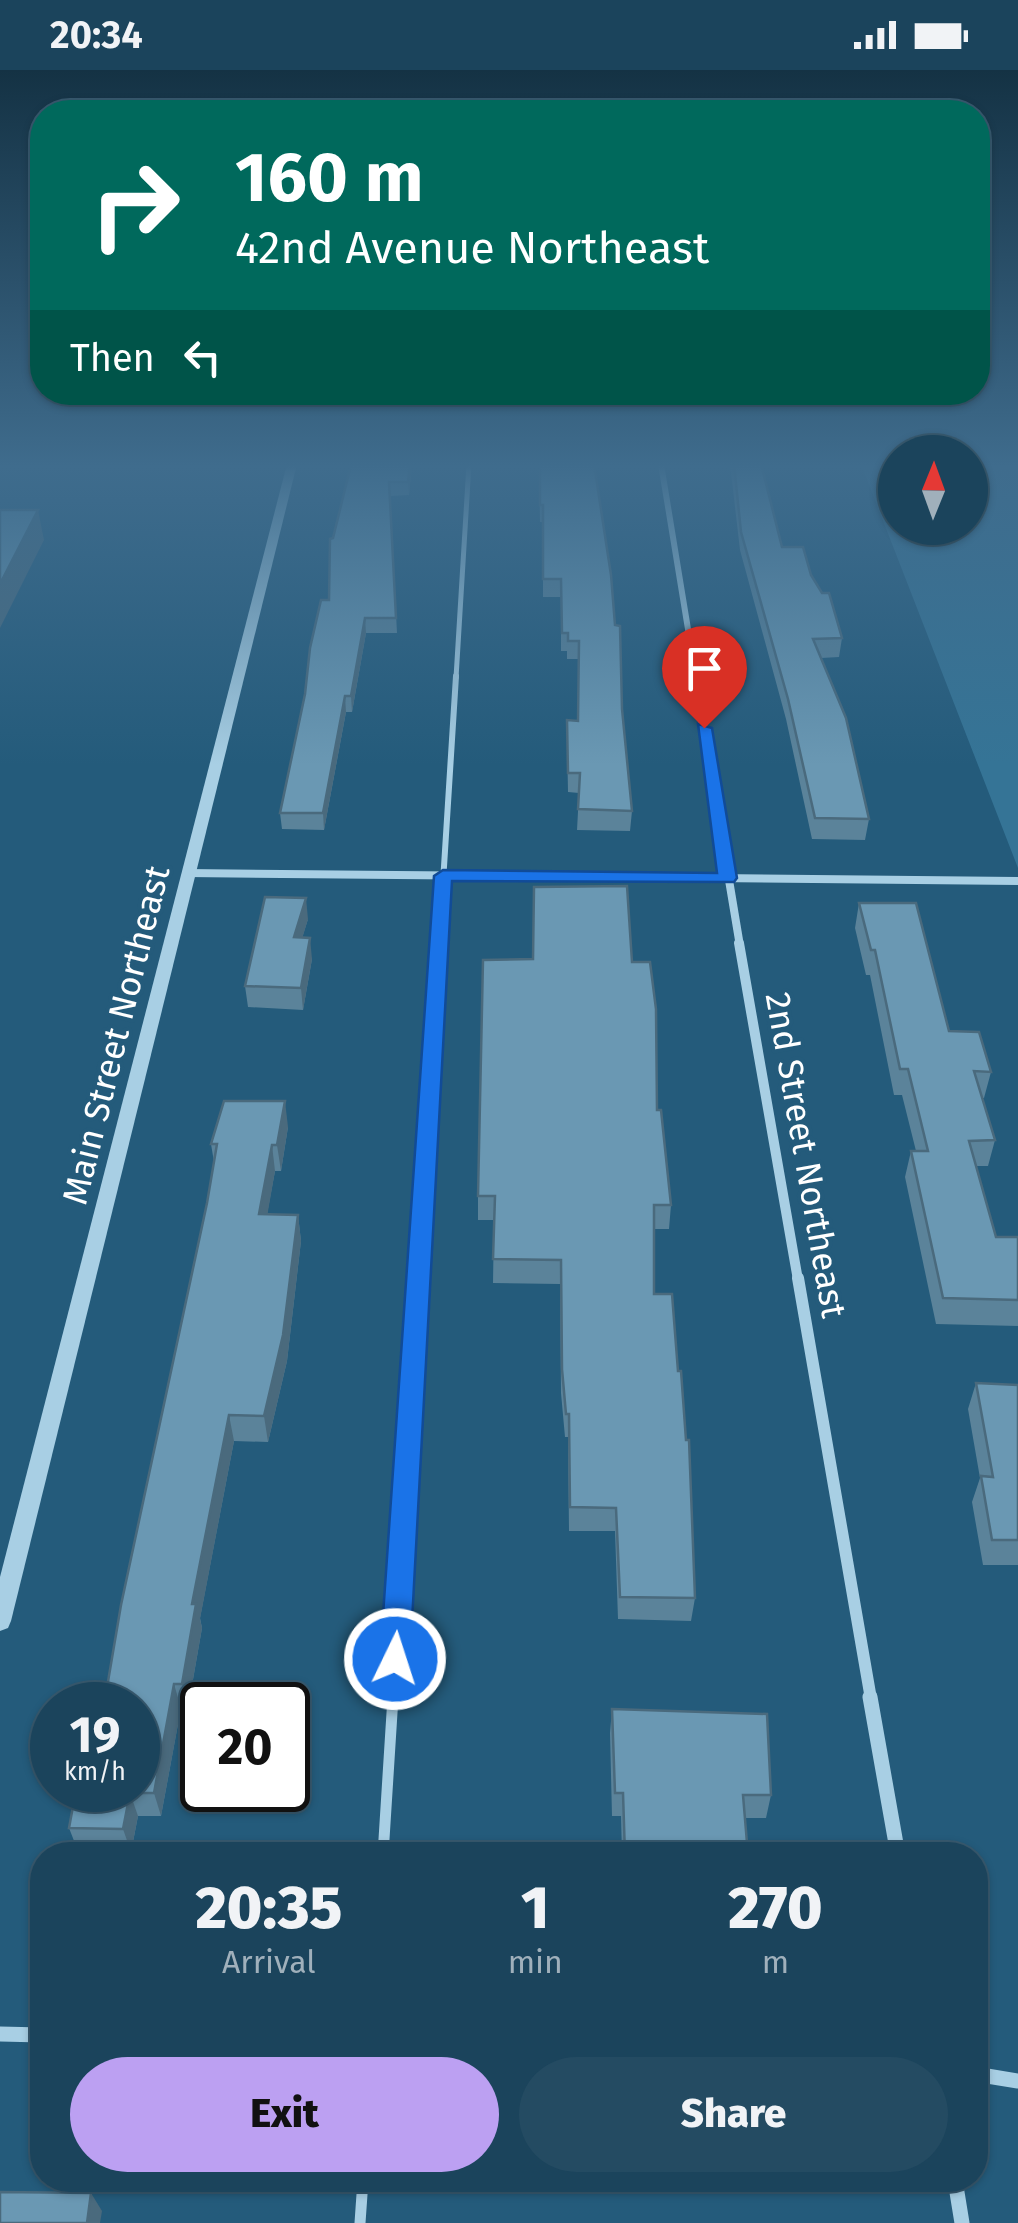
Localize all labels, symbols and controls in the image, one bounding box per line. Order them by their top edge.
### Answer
text: 20:34 [50,12,143,58]
text: 160 m [235,136,424,220]
icon: right [70,140,200,270]
text: 42nd Avenue Northeast [235,221,709,275]
icon: left [175,330,230,385]
text: Then [70,335,155,381]
north arrow [878,435,988,545]
map controls [878,435,988,545]
pin [662,626,747,729]
icon: arrive [677,641,732,696]
street label: Main Street Northeast [54,861,179,1209]
street label: 2nd Street Northeast [757,989,855,1321]
position arrow [343,1607,447,1711]
speed limit sign: 20 [180,1682,310,1812]
text: 19 [69,1705,121,1765]
text: km/h [64,1757,126,1787]
text: 20:35 [195,1872,342,1944]
text: 1 [521,1872,549,1944]
text: 270 [728,1872,823,1944]
text: Arrival [222,1943,316,1981]
text: min [508,1943,563,1981]
text: m [762,1943,789,1981]
button: Exit [70,2057,499,2172]
button: Share [519,2057,948,2172]

